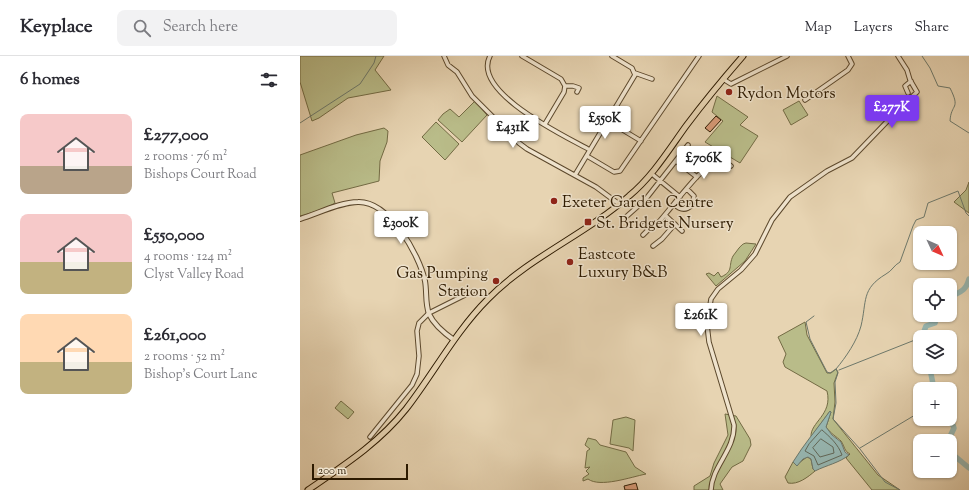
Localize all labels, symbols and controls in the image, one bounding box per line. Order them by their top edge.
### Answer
search box [117,10,397,46]
text: Keyplace [20,14,93,41]
icon: search [131,17,153,39]
text: Search here [163,17,238,38]
text: Map [805,18,832,38]
text: Layers [854,18,892,38]
text: Share [914,18,949,38]
text: 6 homes [20,68,80,92]
icon: filters [258,69,280,91]
place label: Rydon Motors [737,83,835,106]
marker: Rydon Motors [724,87,734,97]
pin: £277K [864,95,920,129]
text: £277K [874,99,910,117]
pin: £550K [577,106,633,140]
text: £550K [589,110,621,128]
pin: £431K [485,115,541,149]
text: £431K [497,119,529,137]
text: £277,000 [144,124,208,148]
icon: home [52,130,100,178]
pin: £706K [676,146,732,180]
text: 2 rooms · 76 m² [144,148,228,166]
text: £706K [686,150,722,168]
text: Bishops Court Road [144,166,257,184]
place label: Exeter Garden Centre [562,192,714,215]
marker: Exeter Garden Centre [549,196,559,206]
pin: £300K [373,211,429,245]
place label: St. Bridgets Nursery [596,213,734,236]
text: £300K [383,215,419,233]
marker: St. Bridgets Nursery [583,217,593,227]
text: £550,000 [144,224,205,248]
north arrow [913,226,957,270]
map controls [913,226,957,478]
icon: home [52,230,100,278]
place label: Eastcote Luxury B&B [578,244,667,285]
text: 4 rooms · 124 m² [144,248,232,266]
marker: Eastcote Luxury B&B [565,257,575,267]
place label: Gas Pumping Station [396,263,489,304]
text: Clyst Valley Road [144,266,244,284]
marker: Gas Pumping Station [491,276,501,286]
button: locate [913,278,957,322]
pin: £261K [673,303,729,337]
text: £261K [684,307,718,325]
text: £261,000 [144,324,206,348]
icon: home [52,330,100,378]
button: layers [913,330,957,374]
text: 2 rooms · 52 m² [144,348,225,366]
text: Bishop's Court Lane [144,366,257,384]
button: + [913,382,957,426]
button: − [913,434,957,478]
scale bar [312,462,408,481]
text: 200 m [318,463,346,479]

